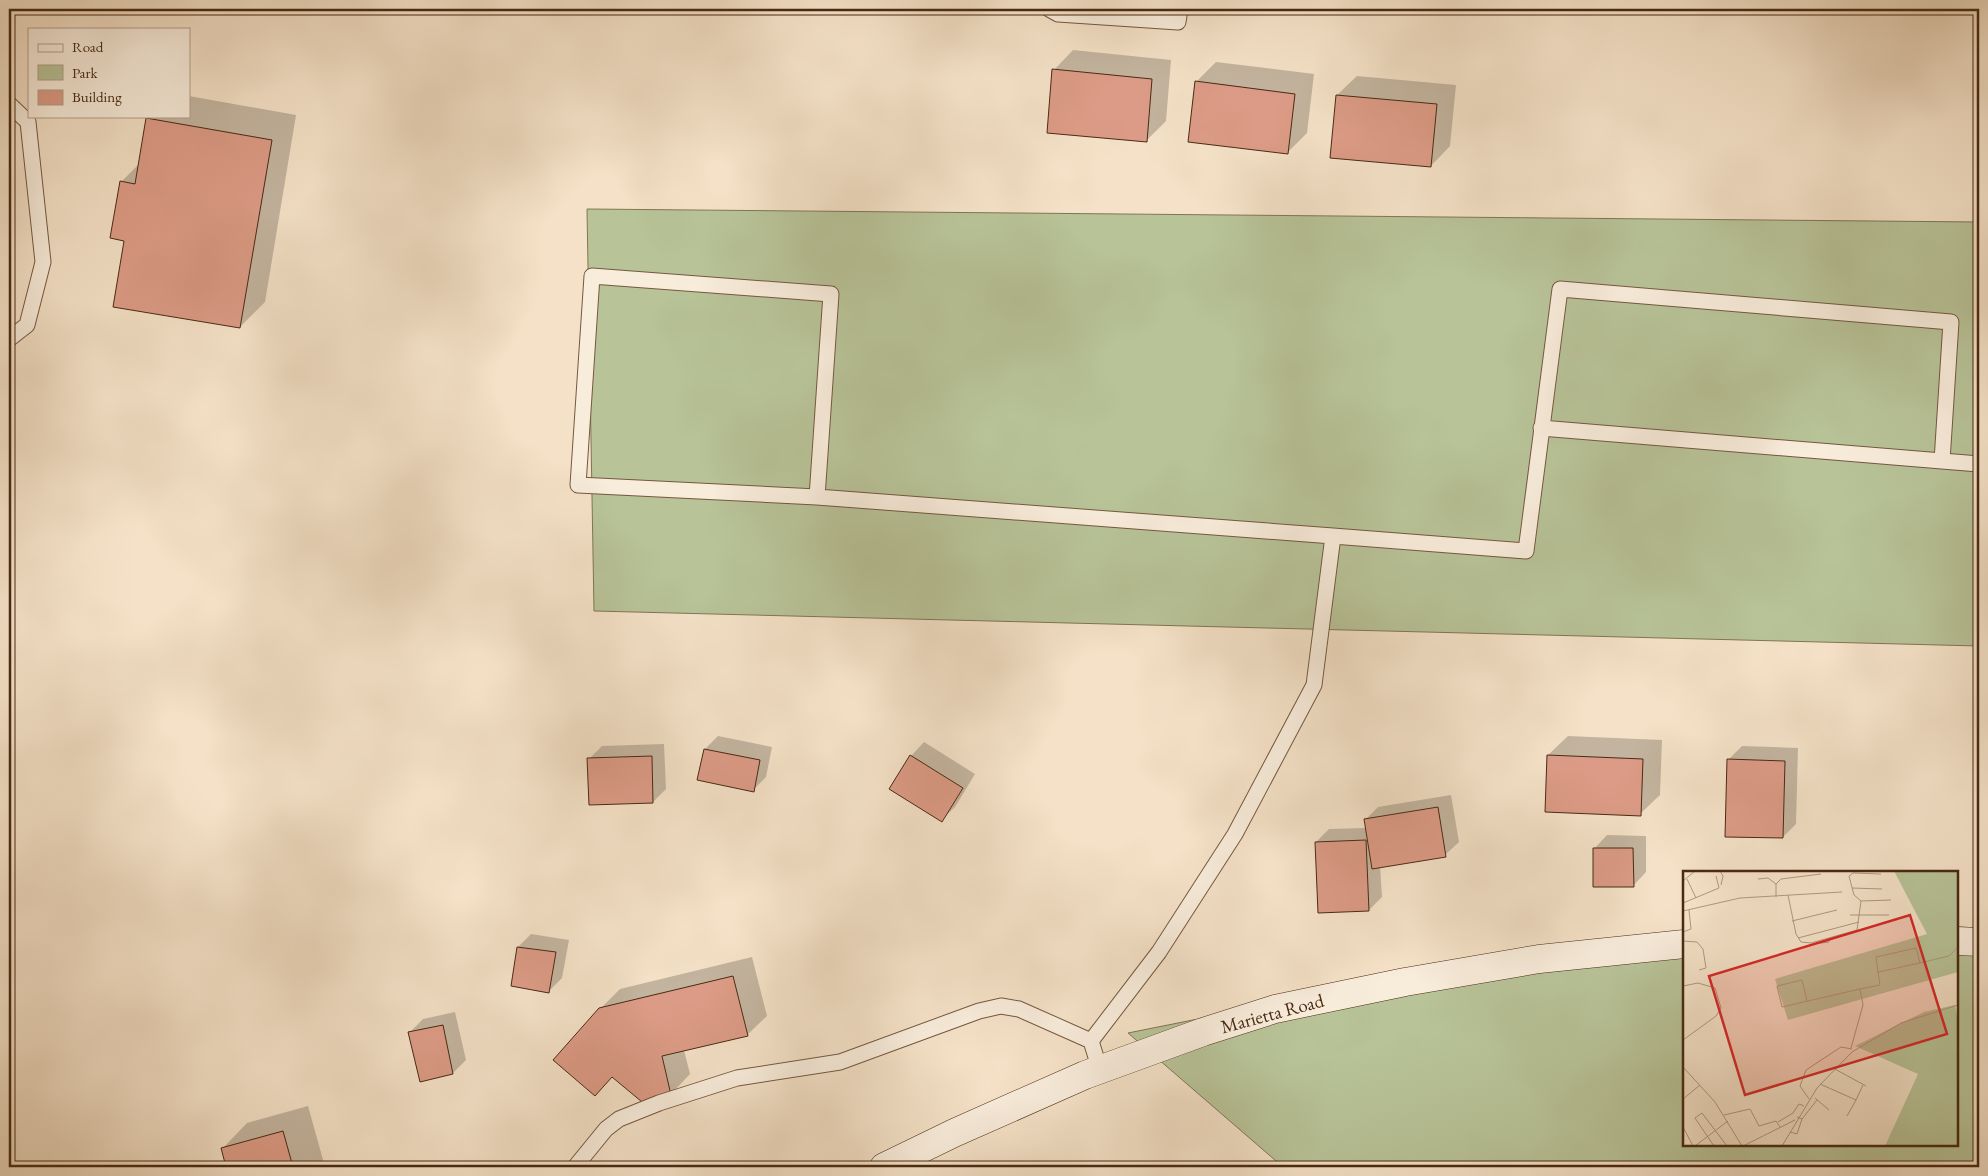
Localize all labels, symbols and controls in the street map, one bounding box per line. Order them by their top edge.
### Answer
legend [28,28,190,118]
text: Road [72,37,104,56]
text: Park [72,63,99,82]
text: Building [72,87,122,106]
inset map [1683,871,1958,1146]
street label: Marietta Road [1218,988,1327,1039]

